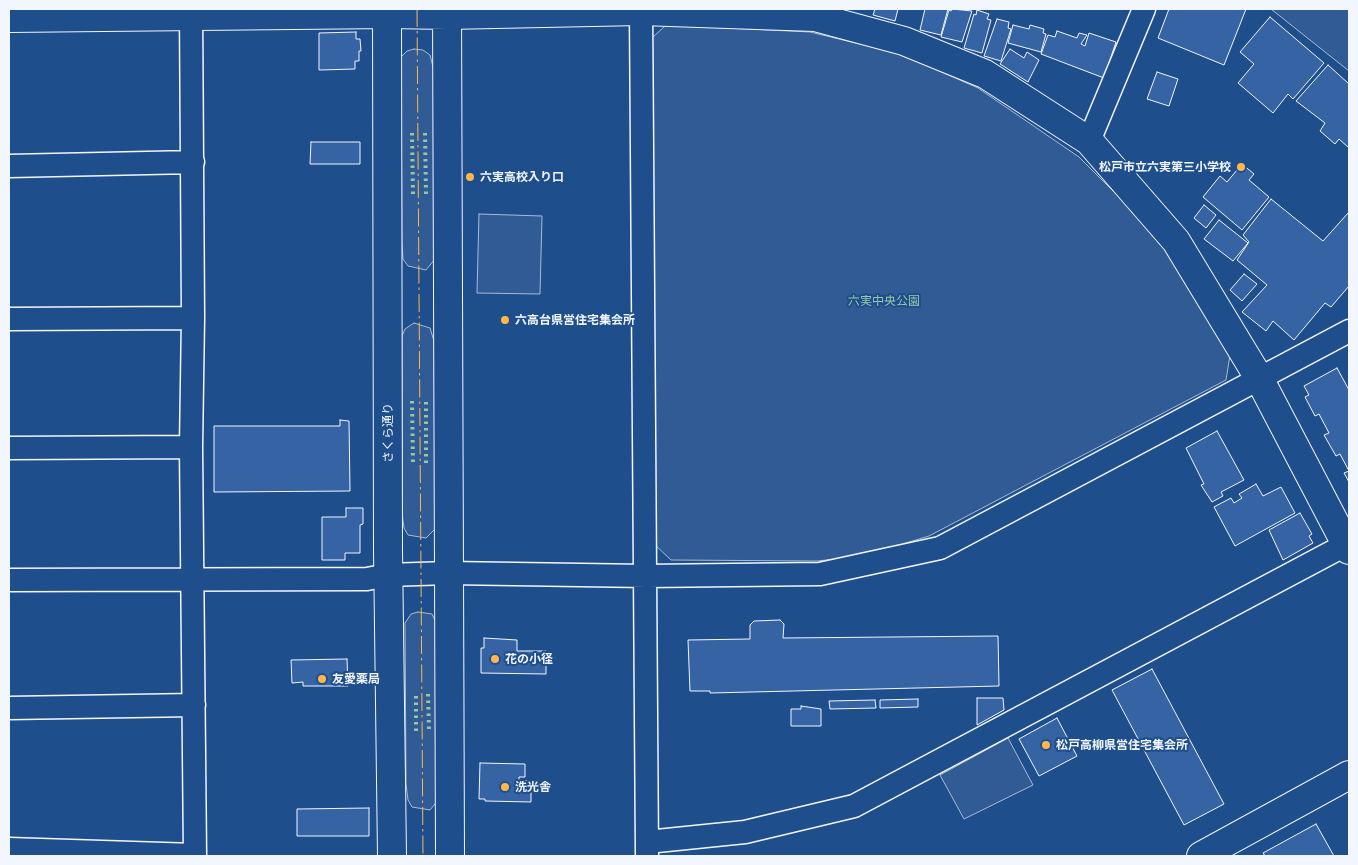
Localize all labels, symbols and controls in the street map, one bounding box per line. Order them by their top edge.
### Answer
place label: 松戸市立六実第三小学校 [1099,160,1231,174]
marker: 松戸市立六実第三小学校 [1235,161,1247,173]
place label: 六実高校入り口 [480,170,564,184]
marker: 六実高校入り口 [464,171,476,183]
park label: 六実中央公園 [848,294,920,308]
place label: 六高台県営住宅集会所 [515,313,635,327]
marker: 六高台県営住宅集会所 [499,314,511,326]
street label: さくら通り [381,403,395,463]
place label: 花の小径 [505,652,553,666]
marker: 花の小径 [489,653,501,665]
place label: 友愛薬局 [332,672,380,686]
marker: 友愛薬局 [316,673,328,685]
place label: 松戸高柳県営住宅集会所 [1056,738,1188,752]
marker: 松戸高柳県営住宅集会所 [1040,739,1052,751]
place label: 洗光舎 [515,780,551,794]
marker: 洗光舎 [499,781,511,793]

